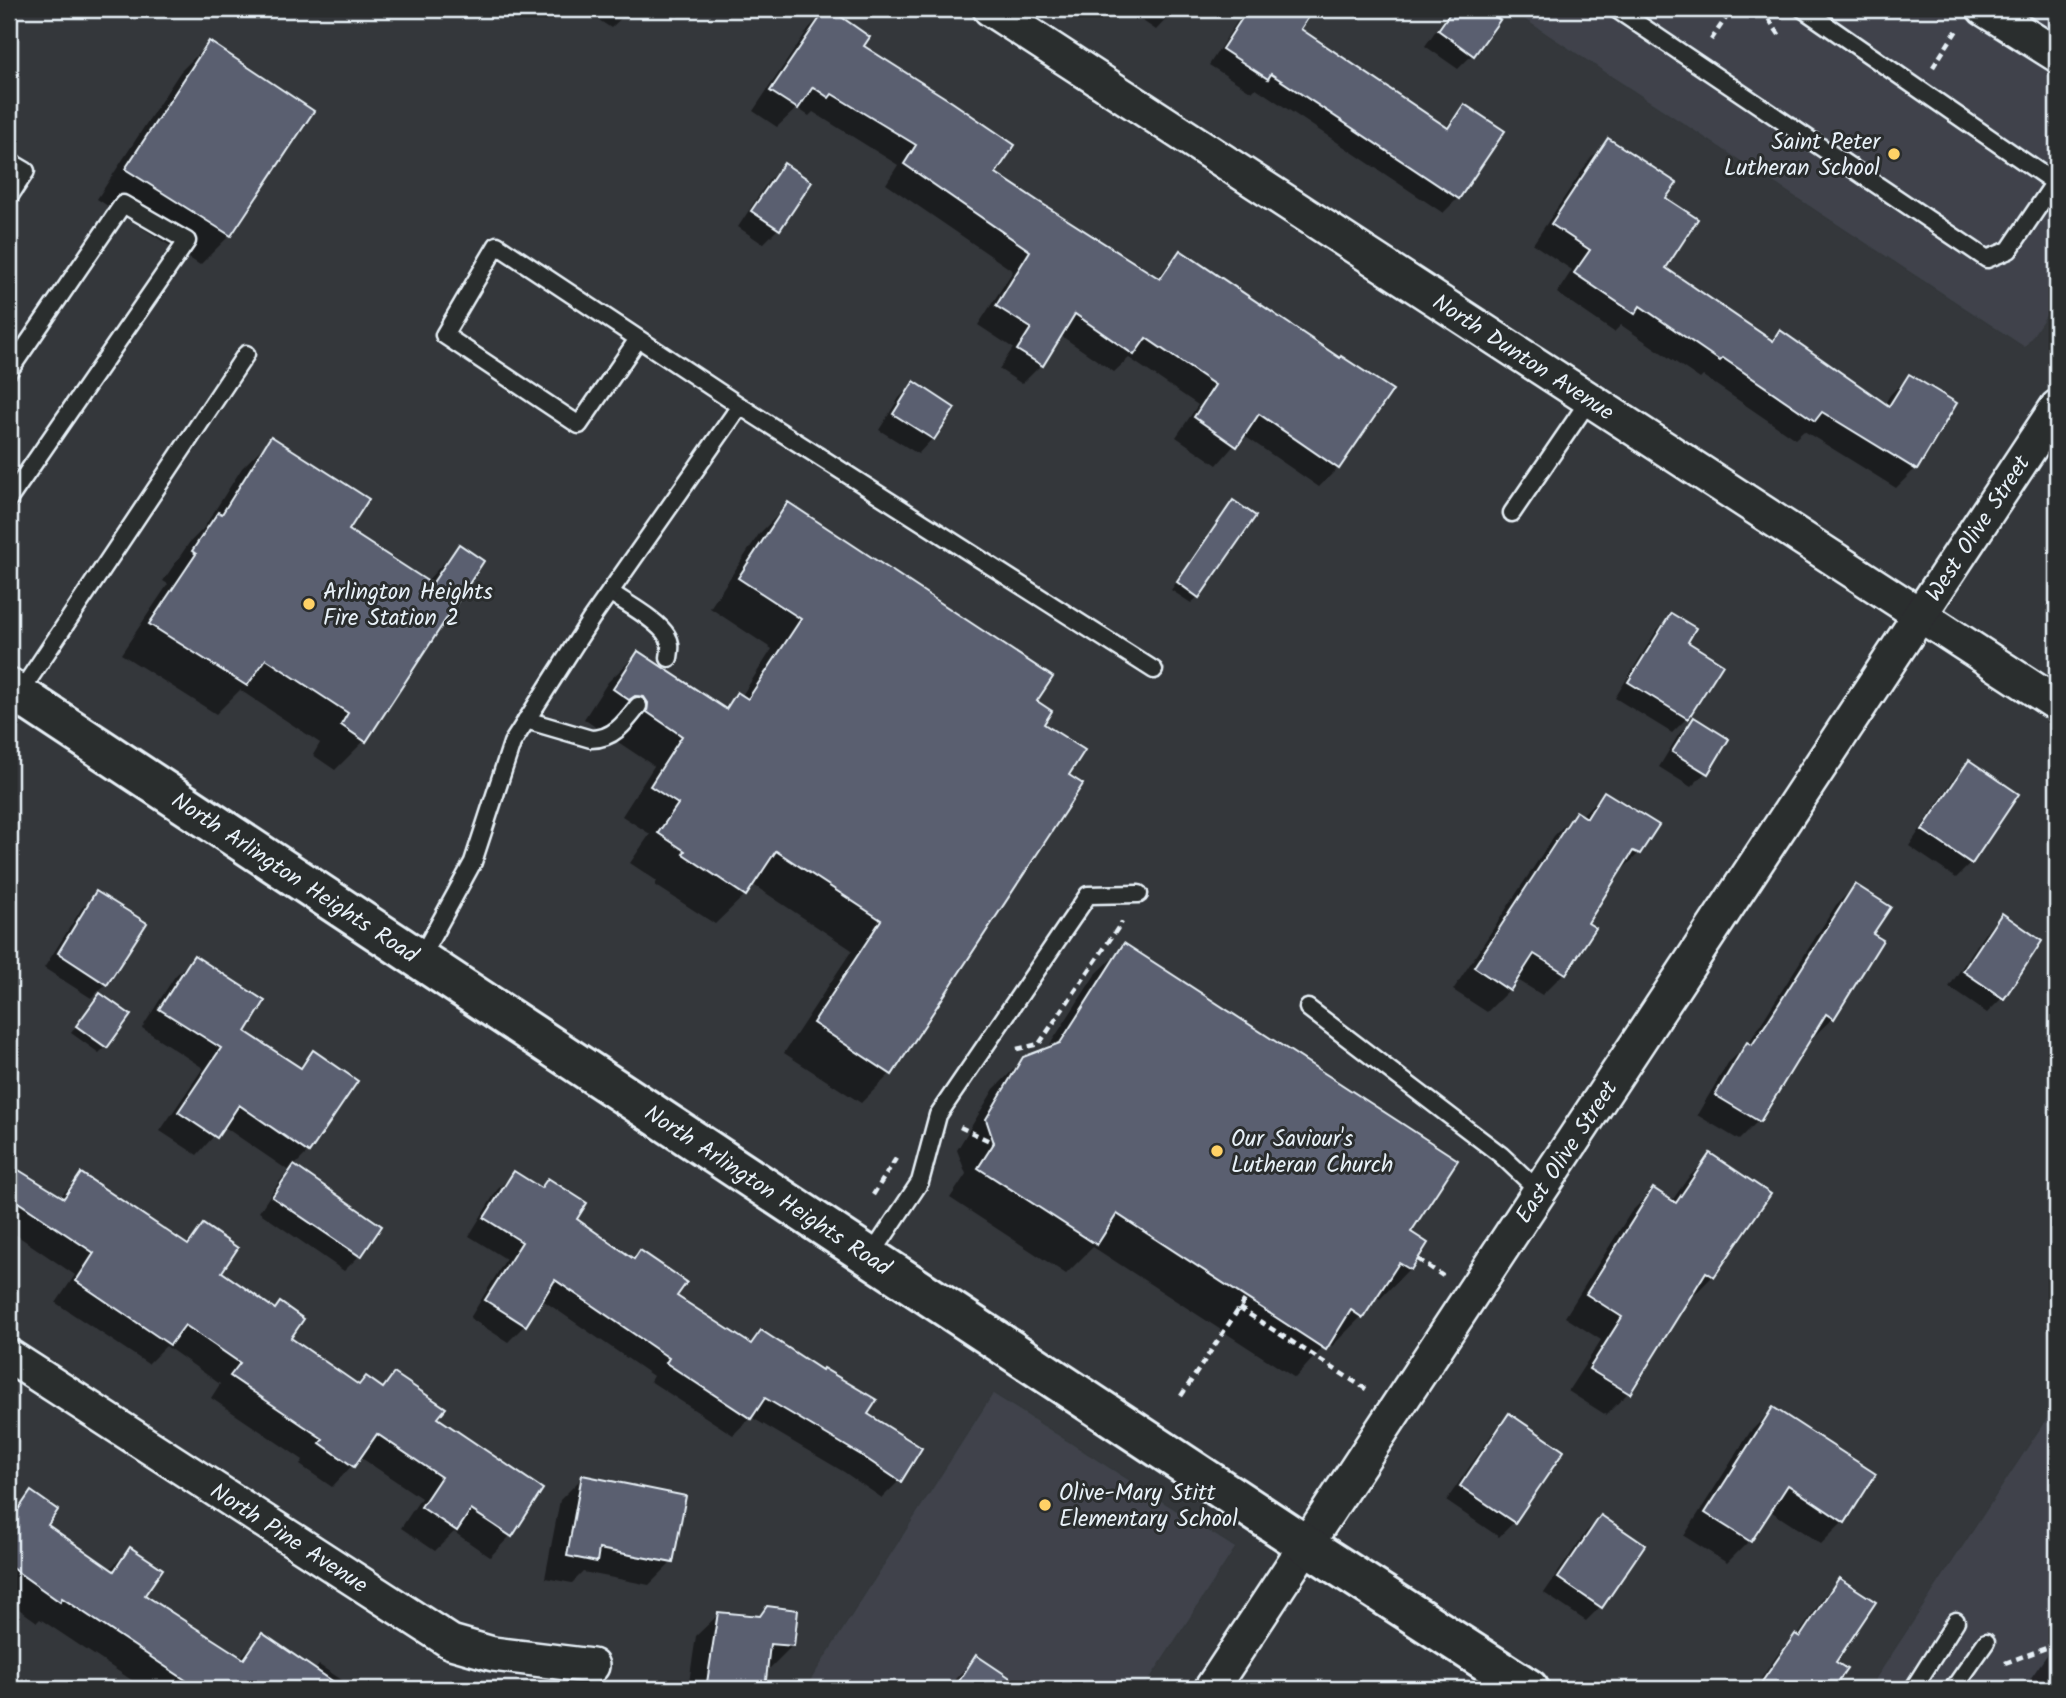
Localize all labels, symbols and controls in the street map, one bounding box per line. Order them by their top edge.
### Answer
place label: Saint Peter Lutheran School [1724,125,1881,187]
marker: Saint Peter Lutheran School [1886,146,1902,162]
street label: North Dunton Avenue [1424,286,1621,431]
street label: West Olive Street [1917,448,2041,610]
place label: Arlington Heights Fire Station 2 [323,575,493,637]
marker: Arlington Heights Fire Station 2 [301,596,317,612]
street label: North Arlington Heights Road [163,784,425,974]
street label: East Olive Street [1507,1073,1628,1231]
street label: North Arlington Heights Road [636,1097,898,1286]
place label: Our Saviour's Lutheran Church [1231,1122,1393,1184]
marker: Our Saviour's Lutheran Church [1209,1143,1225,1159]
street label: North Pine Avenue [202,1475,374,1604]
place label: Olive-Mary Stitt Elementary School [1059,1476,1238,1538]
marker: Olive-Mary Stitt Elementary School [1037,1497,1053,1513]

